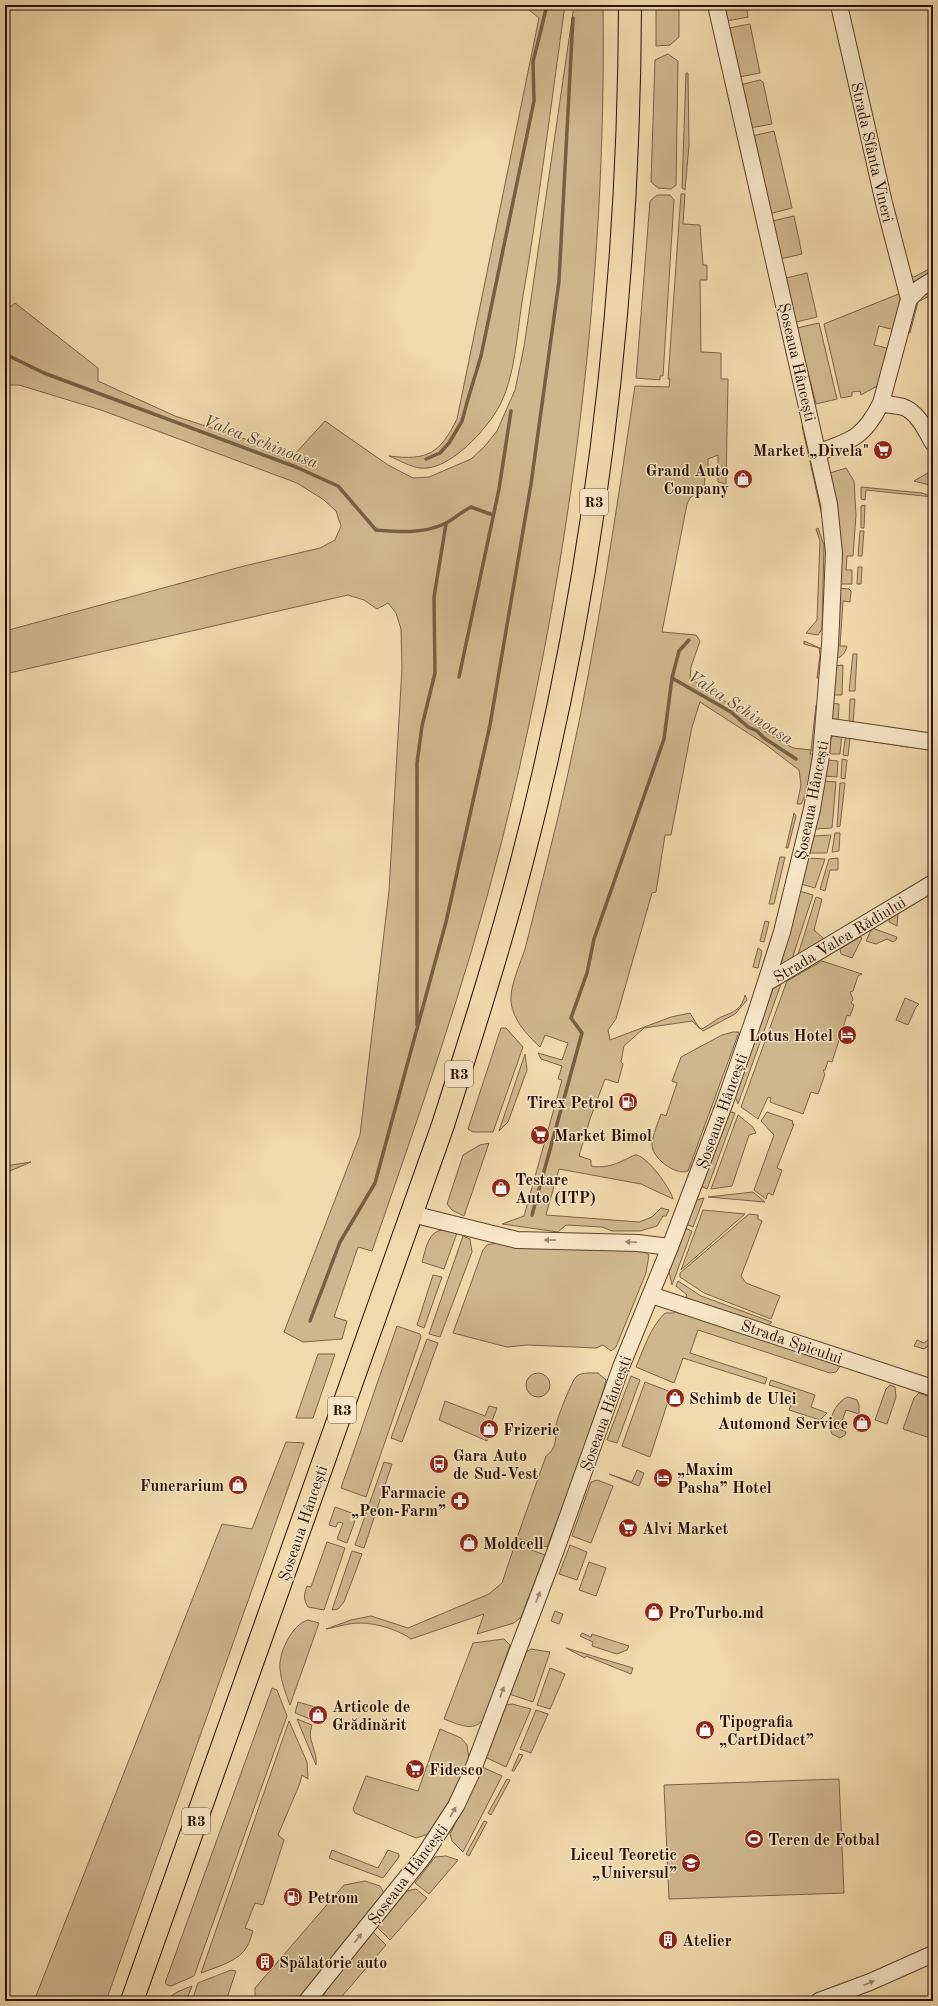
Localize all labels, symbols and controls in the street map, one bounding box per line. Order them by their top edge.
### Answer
street label: Strada Sfânta Vineri [847,81,895,224]
street label: Șoseaua Hâncești [774,302,817,424]
water label: Valea Schinoasa [201,413,320,472]
supermarket icon: Market „Divela" [872,439,894,461]
place label: Market „Divela" [753,444,869,460]
place label: Grand Auto Company [646,464,729,498]
shop icon: Grand Auto Company [732,468,754,490]
road number: R3 [580,489,608,515]
water label: Valea Schinoasa [685,668,796,748]
street label: Șoseaua Hâncești [794,739,833,862]
street label: Strada Valea Rădiului [771,895,909,987]
hotel icon: Lotus Hotel [836,1024,858,1046]
place label: Lotus Hotel [749,1029,833,1045]
street label: Șoseaua Hâncești [695,1052,752,1172]
road number: R3 [445,1061,473,1087]
fuel station icon: Tirex Petrol [617,1091,639,1113]
place label: Tirex Petrol [527,1096,614,1112]
supermarket icon: Market Bimol [529,1124,551,1146]
place label: Market Bimol [554,1129,652,1145]
place label: Testare Auto (ITP) [515,1173,596,1207]
shop icon: Testare Auto (ITP) [490,1177,512,1199]
one-way arrow [544,1237,556,1244]
one-way arrow [625,1239,637,1246]
street label: Strada Spicului [739,1318,844,1368]
street label: Șoseaua Hâncești [579,1354,636,1474]
shop icon: Schimb de Ulei [664,1387,686,1409]
place label: Schimb de Ulei [689,1392,797,1408]
road number: R3 [328,1397,356,1423]
shop icon: Automond Service [851,1412,873,1434]
place label: Automond Service [718,1417,848,1433]
shop icon: Frizerie [478,1418,500,1440]
place label: Frizerie [503,1423,560,1439]
place label: Gara Auto de Sud-Vest [453,1449,538,1483]
bus stop icon: Gara Auto de Sud-Vest [428,1453,450,1475]
place label: „Maxim Pasha” Hotel [677,1463,772,1497]
street label: Șoseaua Hâncești [277,1464,332,1584]
hotel icon: „Maxim Pasha” Hotel [652,1467,674,1489]
shop icon: Funerarium [227,1474,249,1496]
place label: Funerarium [140,1479,224,1495]
place label: Farmacie „Peon-Farm” [351,1486,446,1520]
pharmacy icon: Farmacie „Peon-Farm” [449,1490,471,1512]
supermarket icon: Alvi Market [617,1517,639,1539]
place label: Alvi Market [642,1522,729,1538]
shop icon: Moldcell [458,1532,480,1554]
place label: Moldcell [483,1537,544,1553]
one-way arrow [535,1591,541,1603]
shop icon: ProTurbo.md [643,1601,665,1623]
place label: ProTurbo.md [668,1606,764,1622]
one-way arrow [499,1685,505,1697]
place label: Articole de Grădinărit [332,1700,410,1734]
shop icon: Articole de Grădinărit [307,1704,329,1726]
place label: Tipografia „CartDidact” [719,1715,814,1749]
shop icon: Tipografia „CartDidact” [694,1719,716,1741]
supermarket icon: Fidesco [404,1758,426,1780]
place label: Fidesco [429,1763,483,1779]
one-way arrow [449,1806,456,1818]
road number: R3 [182,1808,210,1834]
street label: Șoseaua Hâncești [366,1822,452,1929]
sports icon: Teren de Fotbal [743,1828,765,1850]
place label: Teren de Fotbal [768,1833,880,1849]
place label: Liceul Teoretic „Universul” [570,1848,677,1882]
school or university icon: Liceul Teoretic „Universul” [680,1852,702,1874]
fuel station icon: Petrom [282,1886,304,1908]
place label: Petrom [307,1891,359,1907]
building icon: Atelier [657,1929,679,1951]
one-way arrow [354,1932,362,1943]
place label: Atelier [682,1934,732,1950]
building icon: Spălatorie auto [254,1951,276,1973]
place label: Spălatorie auto [279,1956,387,1972]
one-way arrow [863,1979,875,1985]

